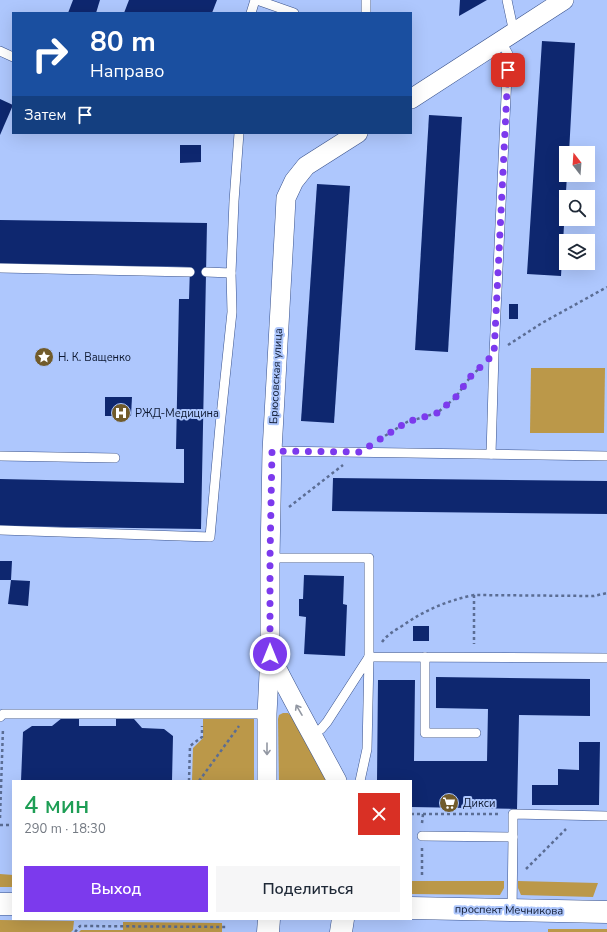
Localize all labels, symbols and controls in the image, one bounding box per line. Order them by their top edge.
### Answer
text: 80 m [90,23,156,61]
icon: right [24,28,76,80]
pin [491,53,525,87]
text: Направо [90,59,164,83]
icon: arrive [497,59,519,81]
icon: arrive [74,104,96,126]
text: Затем [24,105,66,125]
north arrow [559,146,595,182]
map controls [559,146,595,270]
button: search [559,190,595,226]
button: layers [559,234,595,270]
street label: Брюсовская улица [266,328,286,424]
place icon: Н. К. Ващенко [33,346,55,368]
place label: Н. К. Ващенко [58,350,131,365]
hospital icon: РЖД-Медицина [110,402,132,424]
place label: РЖД-Медицина [135,406,219,421]
position arrow [249,633,291,675]
one-way arrow [294,704,302,716]
one-way arrow [263,742,271,755]
text: 4 мин [24,789,89,821]
supermarket icon: Дикси [438,792,460,814]
button: close [358,793,400,835]
place label: Дикси [463,796,495,811]
text: 290 m · 18:30 [24,820,106,838]
button: Выход [24,866,208,912]
button: Поделиться [216,866,400,912]
street label: проспект Мечникова [455,902,563,918]

